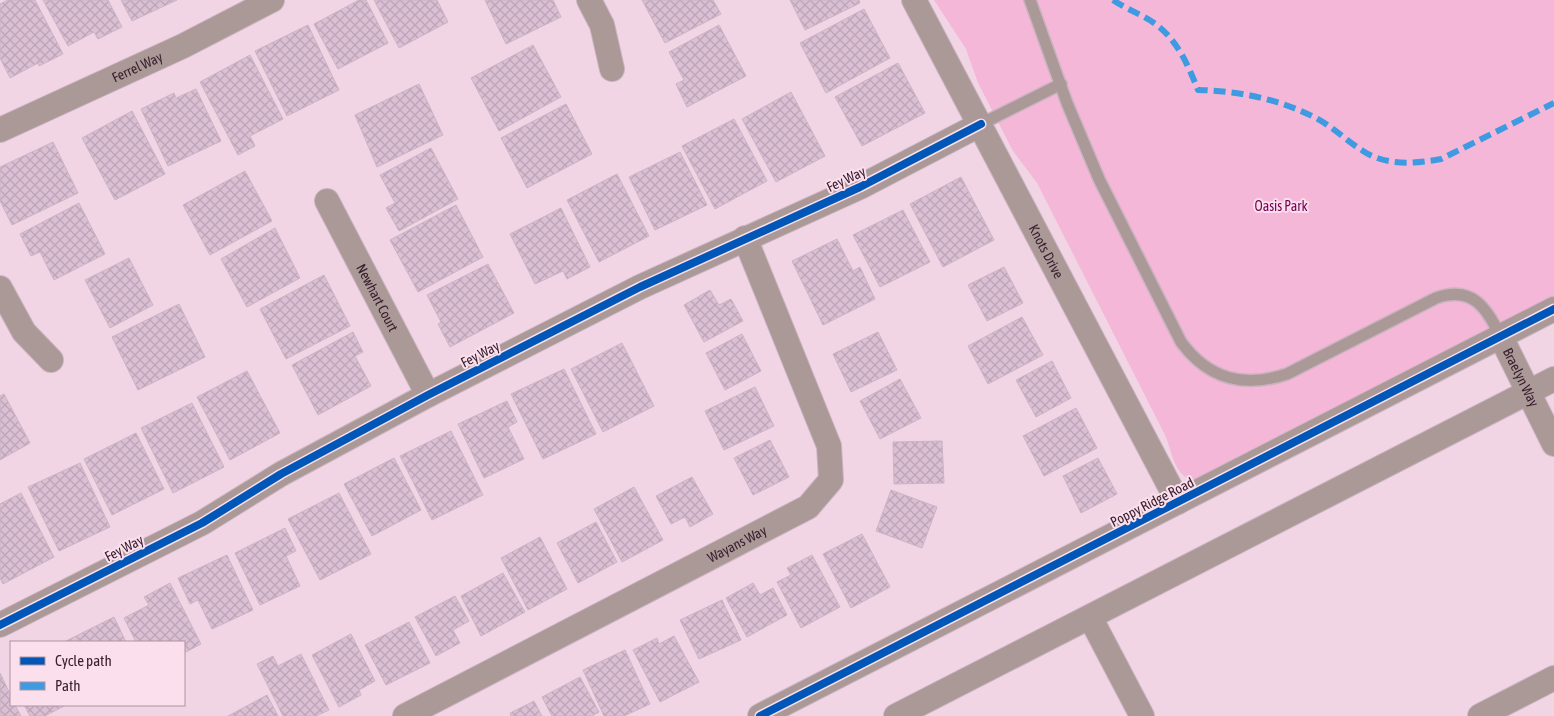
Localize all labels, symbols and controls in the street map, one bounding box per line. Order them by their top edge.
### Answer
street label: Ferrel Way [109,48,165,86]
street label: Fey Way [824,163,868,195]
park label: Oasis Park [1254,198,1308,214]
street label: Knots Drive [1026,222,1067,281]
street label: Newhart Court [353,261,401,334]
street label: Fey Way [458,337,502,370]
street label: Braelyn Way [1500,345,1542,410]
street label: Poppy Ridge Road [1108,474,1196,530]
street label: Wayans Way [705,522,769,566]
street label: Fey Way [102,531,146,564]
legend [10,641,185,706]
text: Cycle path [55,652,112,669]
text: Path [55,677,81,694]

